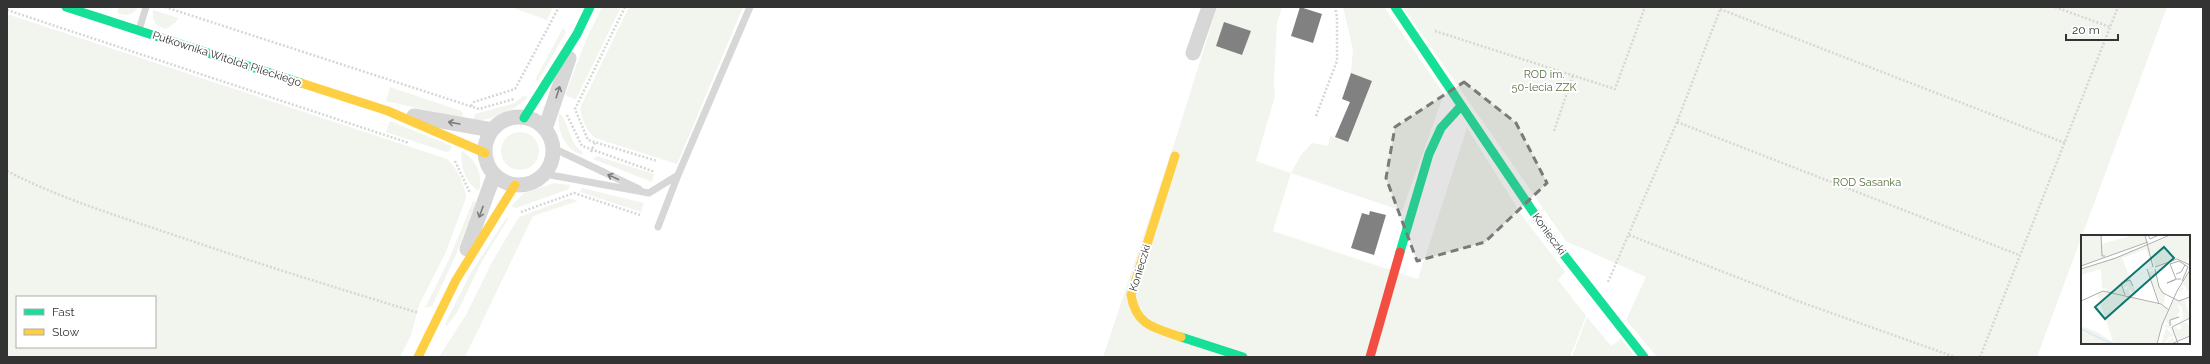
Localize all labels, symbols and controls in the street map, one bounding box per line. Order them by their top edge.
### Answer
scale bar [2066,16,2118,42]
text: 20 m [2072,23,2100,37]
street label: Pułkownika Witolda Pileckiego [151,29,304,89]
park label: ROD im. 50-lecia ZZK [1512,68,1577,94]
one-way arrow [554,87,562,99]
one-way arrow [448,119,461,127]
one-way arrow [608,172,620,180]
park label: ROD Sasanka [1833,176,1901,189]
one-way arrow [477,205,485,217]
street label: Konieczki [1530,211,1568,257]
inset map [2081,235,2190,344]
street label: Konieczki [1127,243,1153,293]
legend [16,296,156,348]
text: Fast [52,305,75,319]
text: Slow [52,325,79,339]

